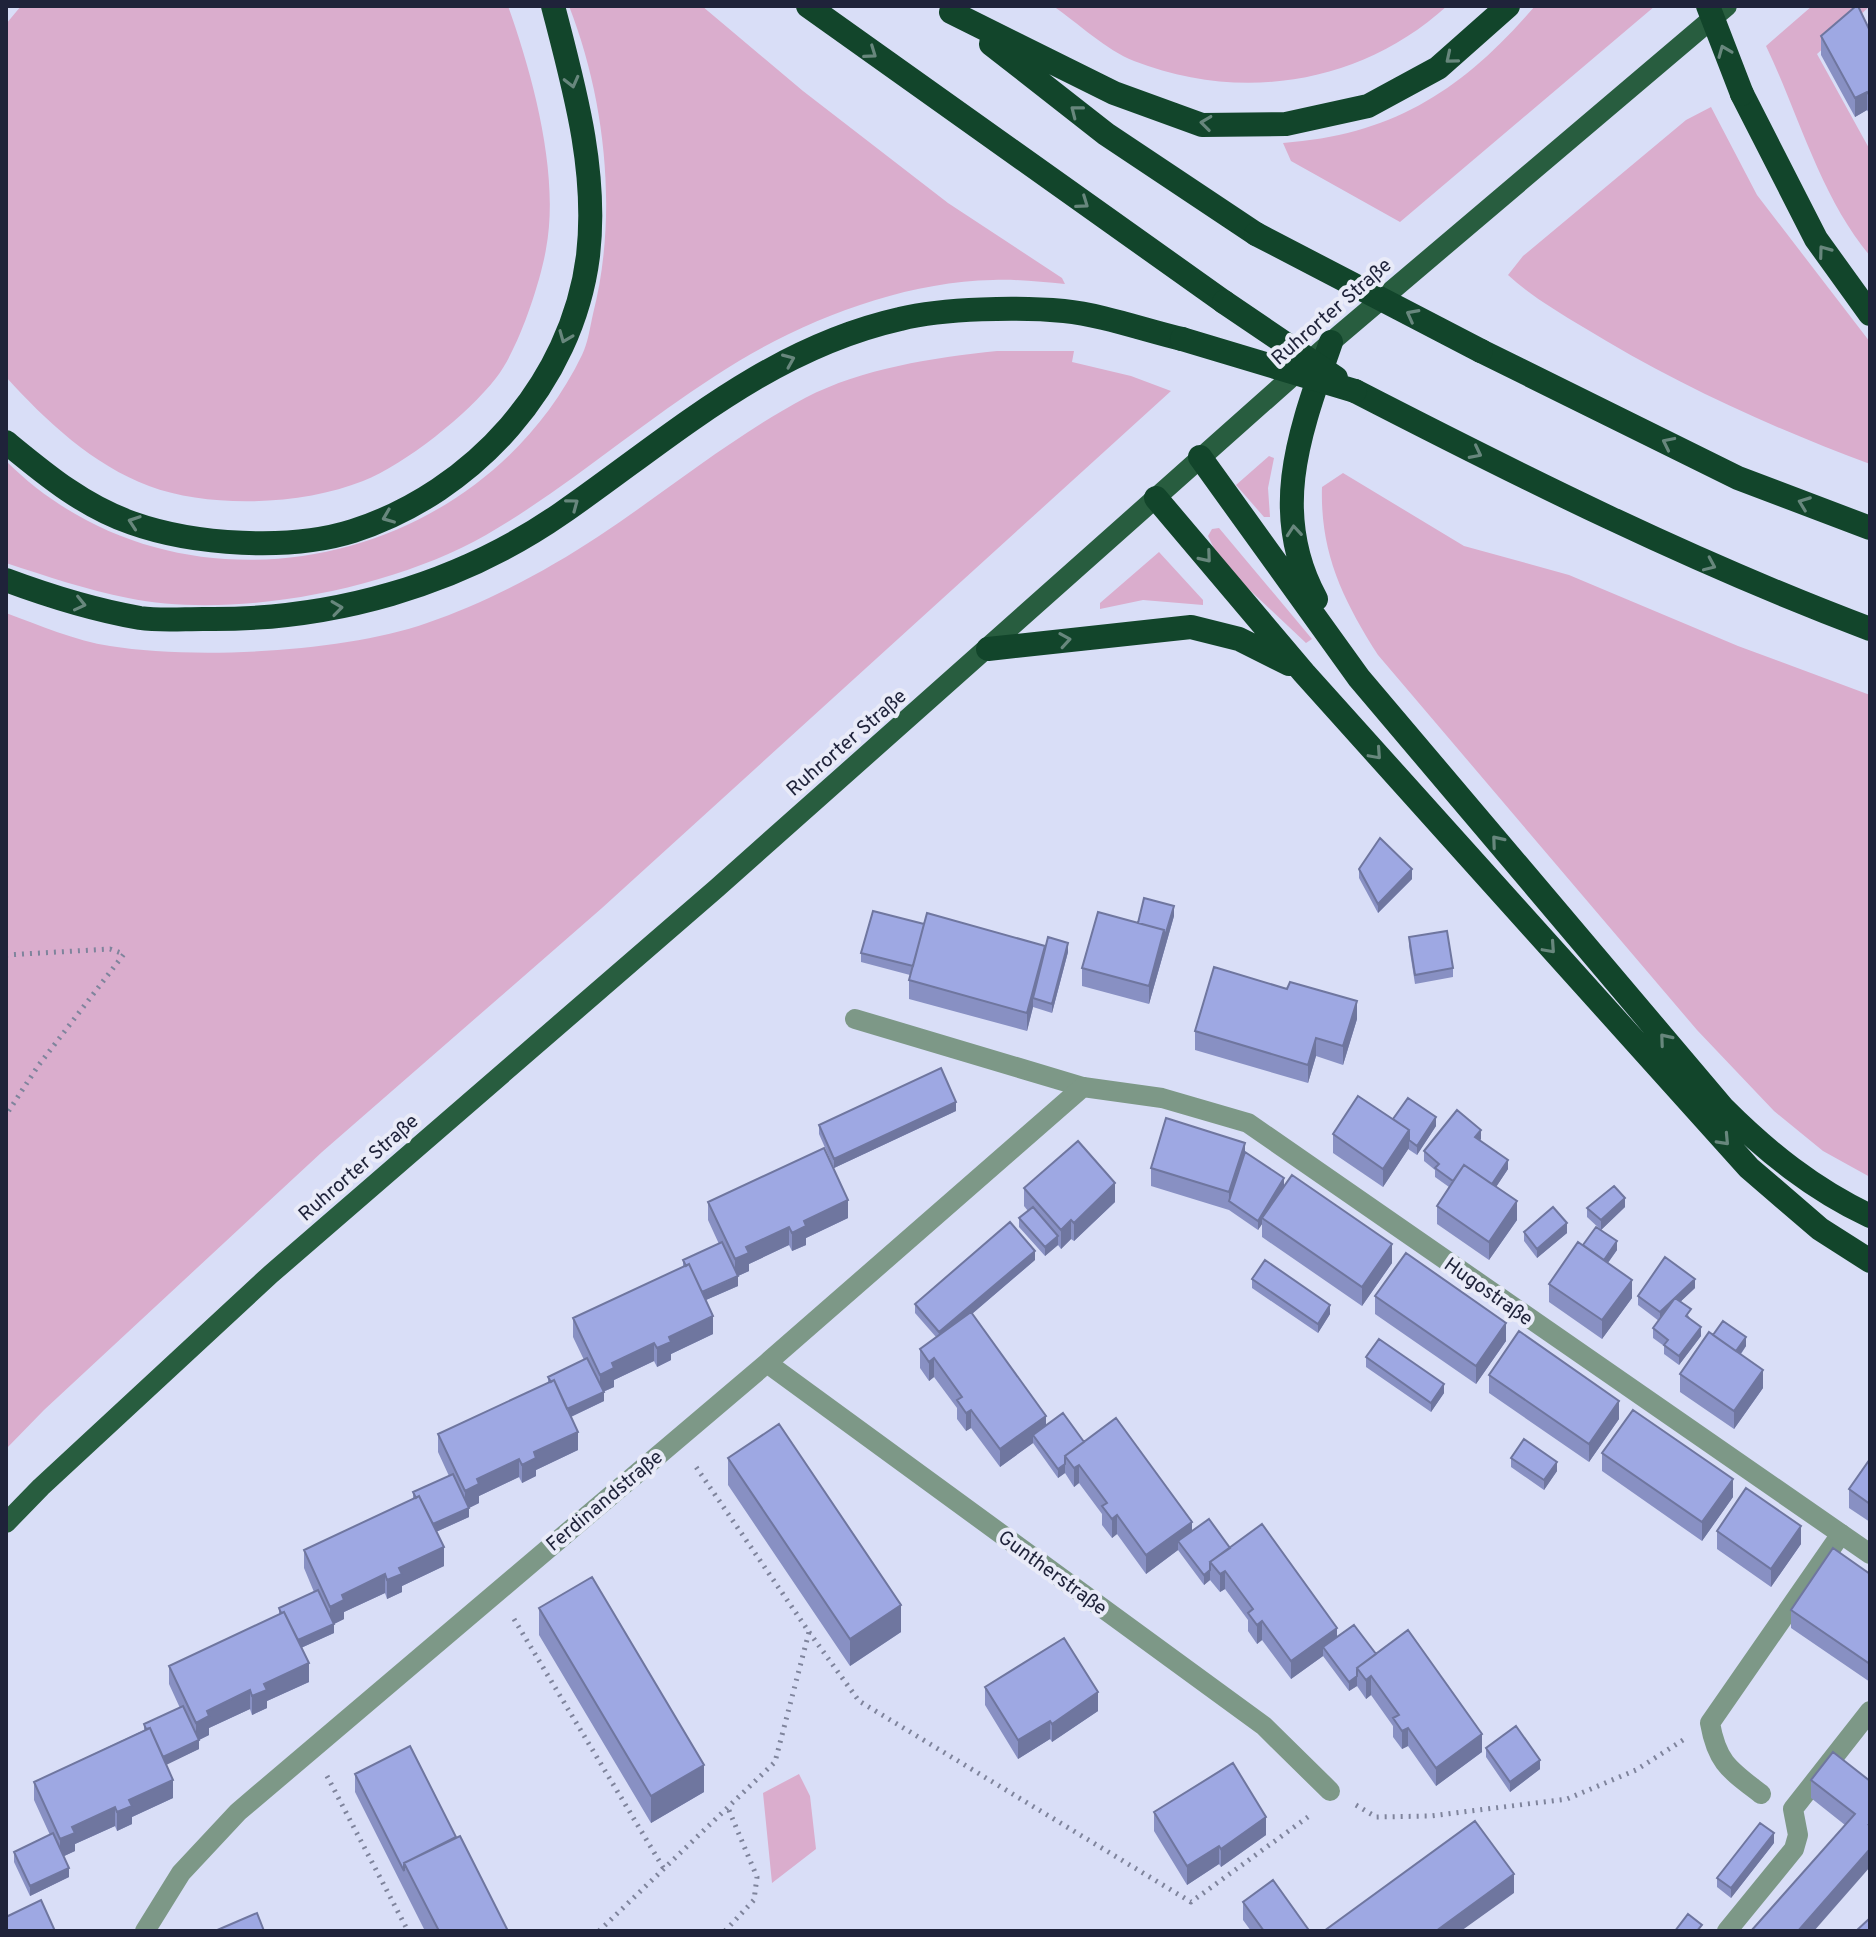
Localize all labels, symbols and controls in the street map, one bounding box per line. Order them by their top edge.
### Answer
one-way arrow [862,43,876,57]
one-way arrow [1717,45,1734,59]
one-way arrow [1445,48,1460,63]
one-way arrow [563,74,580,88]
one-way arrow [1070,106,1085,120]
one-way arrow [1199,115,1213,132]
one-way arrow [1075,193,1089,208]
one-way arrow [1820,245,1834,259]
street label: Ruhrorter Straße [1267,253,1398,372]
one-way arrow [1405,309,1420,324]
one-way arrow [559,329,575,343]
one-way arrow [781,354,795,370]
one-way arrow [1661,437,1676,453]
one-way arrow [1467,443,1482,458]
one-way arrow [1798,496,1812,513]
one-way arrow [564,500,579,514]
one-way arrow [382,507,396,523]
one-way arrow [128,515,141,531]
one-way arrow [1286,524,1303,537]
one-way arrow [1196,548,1211,563]
one-way arrow [1702,555,1716,571]
one-way arrow [73,594,86,611]
one-way arrow [331,600,344,617]
one-way arrow [1058,632,1072,649]
street label: Ruhrorter Straße [782,684,913,803]
one-way arrow [1367,745,1382,759]
one-way arrow [1492,835,1507,850]
one-way arrow [1540,938,1554,953]
one-way arrow [1660,1034,1675,1048]
street label: Ruhrorter Straße [294,1109,425,1228]
one-way arrow [1715,1131,1729,1146]
street label: Hugostraße [1438,1252,1537,1333]
street label: Ferdinandstraße [541,1445,669,1558]
street label: Guntherstraße [992,1525,1112,1622]

